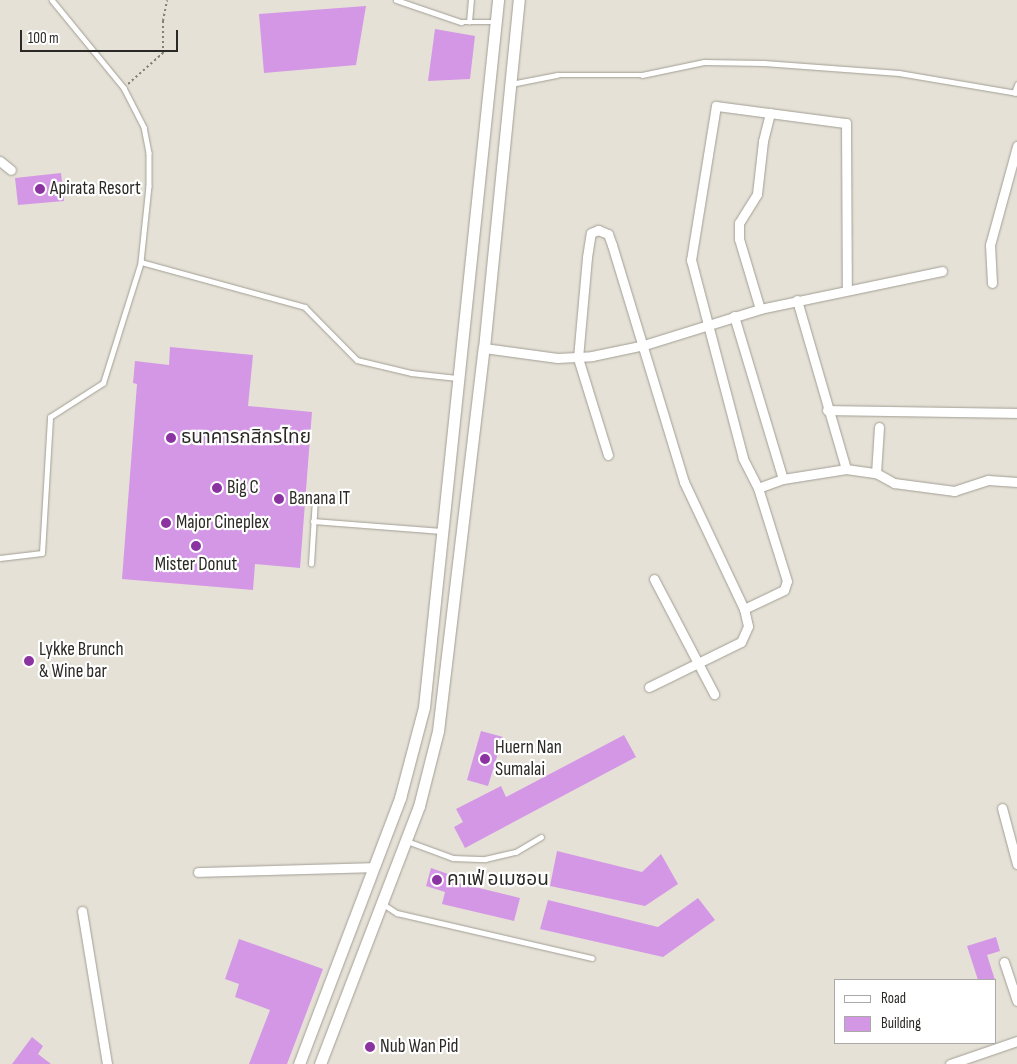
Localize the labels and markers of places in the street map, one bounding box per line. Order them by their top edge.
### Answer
place label: Apirata Resort [50,178,141,200]
marker: Apirata Resort [34,183,46,195]
place label: ธนาคารกสิกรไทย [181,427,311,449]
marker: ธนาคารกสิกรไทย [165,432,177,444]
place label: Big C [227,477,259,499]
marker: Big C [211,482,223,494]
place label: Banana IT [289,488,350,510]
marker: Banana IT [273,493,285,505]
place label: Major Cineplex [176,512,269,534]
marker: Major Cineplex [160,517,172,529]
marker: Mister Donut [190,540,202,552]
place label: Mister Donut [155,554,237,576]
place label: Lykke Brunch & Wine bar [39,639,124,683]
marker: Lykke Brunch & Wine bar [23,655,35,667]
place label: Huern Nan Sumalai [495,737,562,781]
marker: Huern Nan Sumalai [479,753,491,765]
place label: คาเฟ่ อเมซอน [447,869,549,891]
marker: คาเฟ่ อเมซอน [431,874,443,886]
place label: Nub Wan Pid [380,1036,458,1058]
marker: Nub Wan Pid [364,1041,376,1053]

